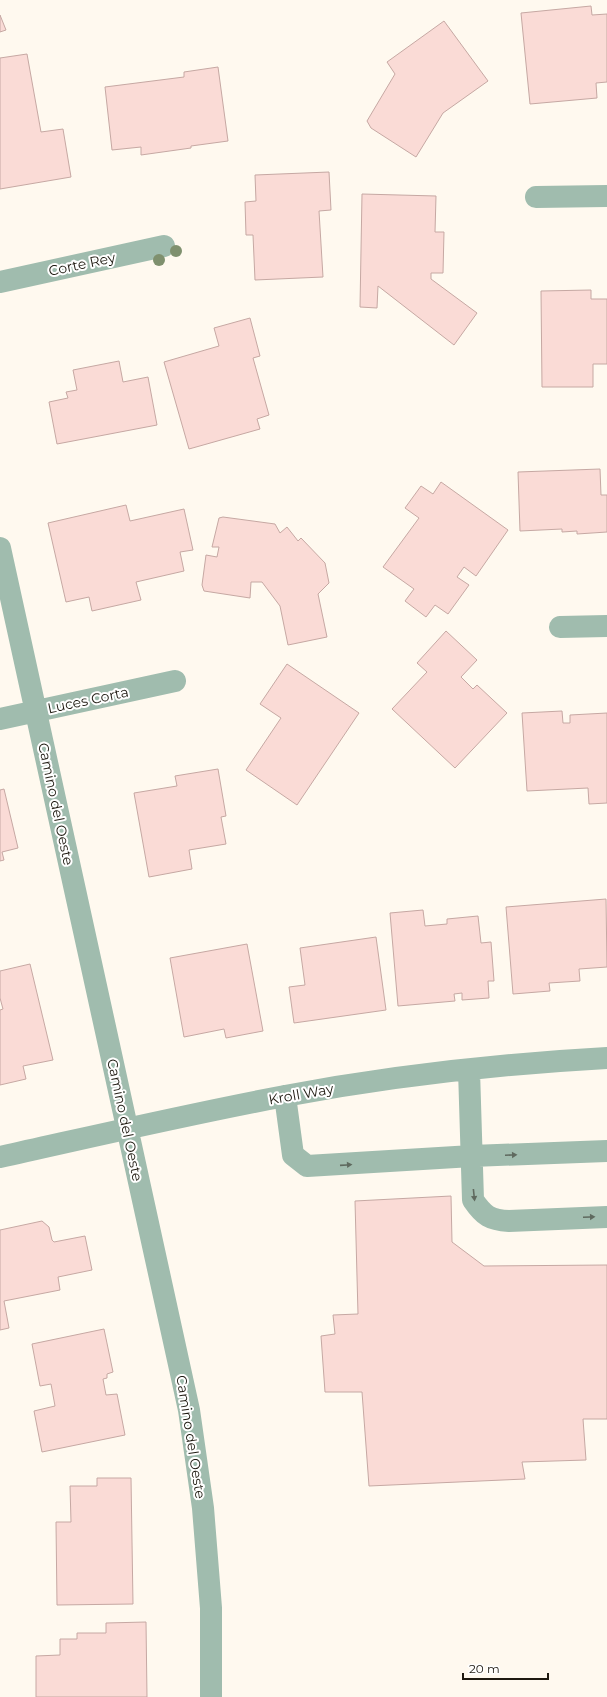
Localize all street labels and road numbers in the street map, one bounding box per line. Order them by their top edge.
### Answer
street label: Corte Rey [47,248,117,280]
street label: Luces Corta [46,683,130,717]
street label: Camino del Oeste [34,741,78,867]
street label: Camino del Oeste [103,1057,147,1183]
street label: Kroll Way [267,1079,335,1109]
street label: Camino del Oeste [172,1374,210,1500]

